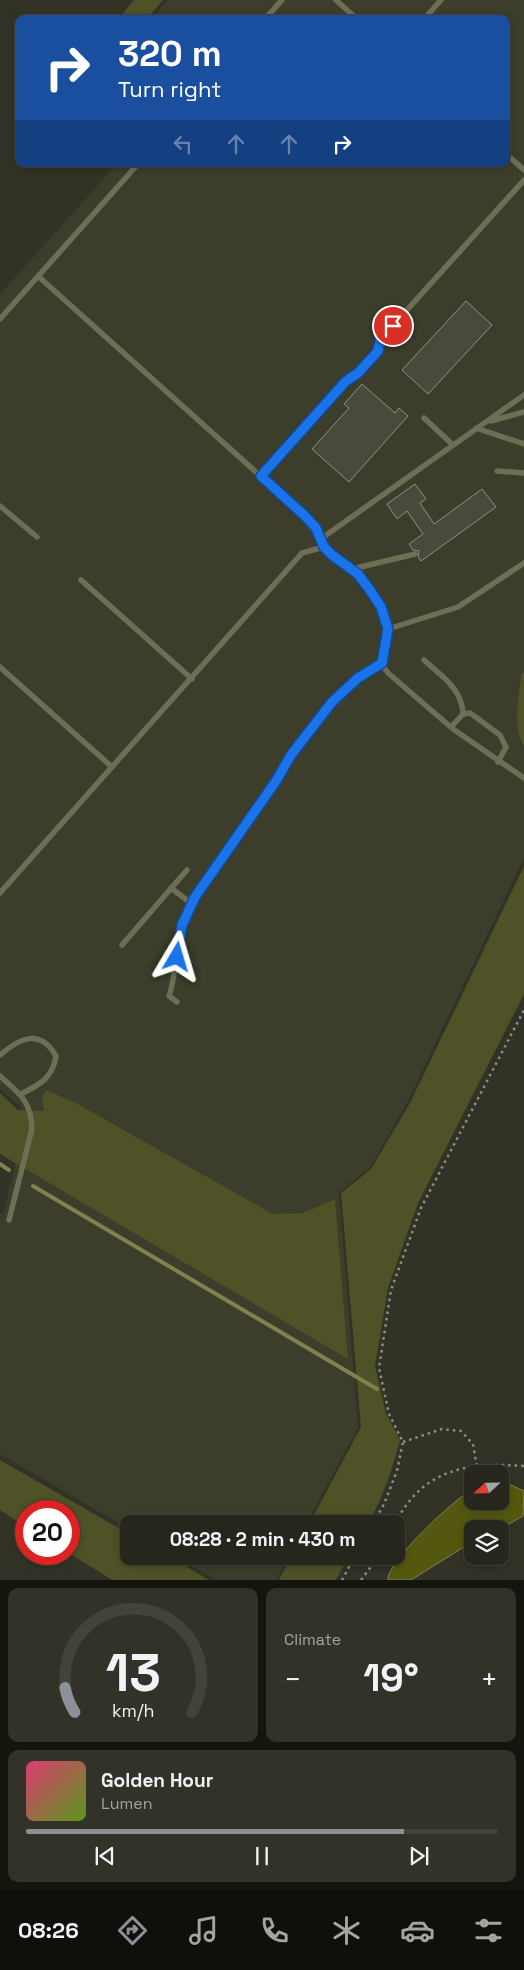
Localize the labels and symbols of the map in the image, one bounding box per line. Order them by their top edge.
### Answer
pin [372,305,414,347]
position arrow [150,930,202,982]
north arrow [464,1465,509,1510]
speed limit sign: 20 [15,1500,80,1565]

